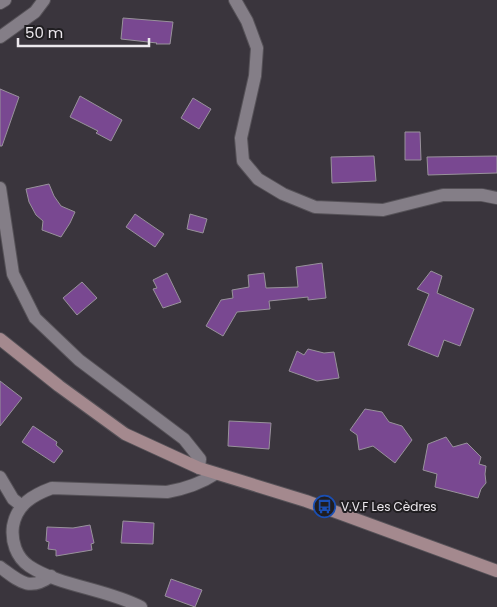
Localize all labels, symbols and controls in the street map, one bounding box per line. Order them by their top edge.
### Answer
scale bar [18,15,149,47]
text: 50 m [25,22,63,43]
bus stop icon: V.V.F Les Cèdres [313,495,337,519]
place label: V.V.F Les Cèdres [341,498,437,515]

